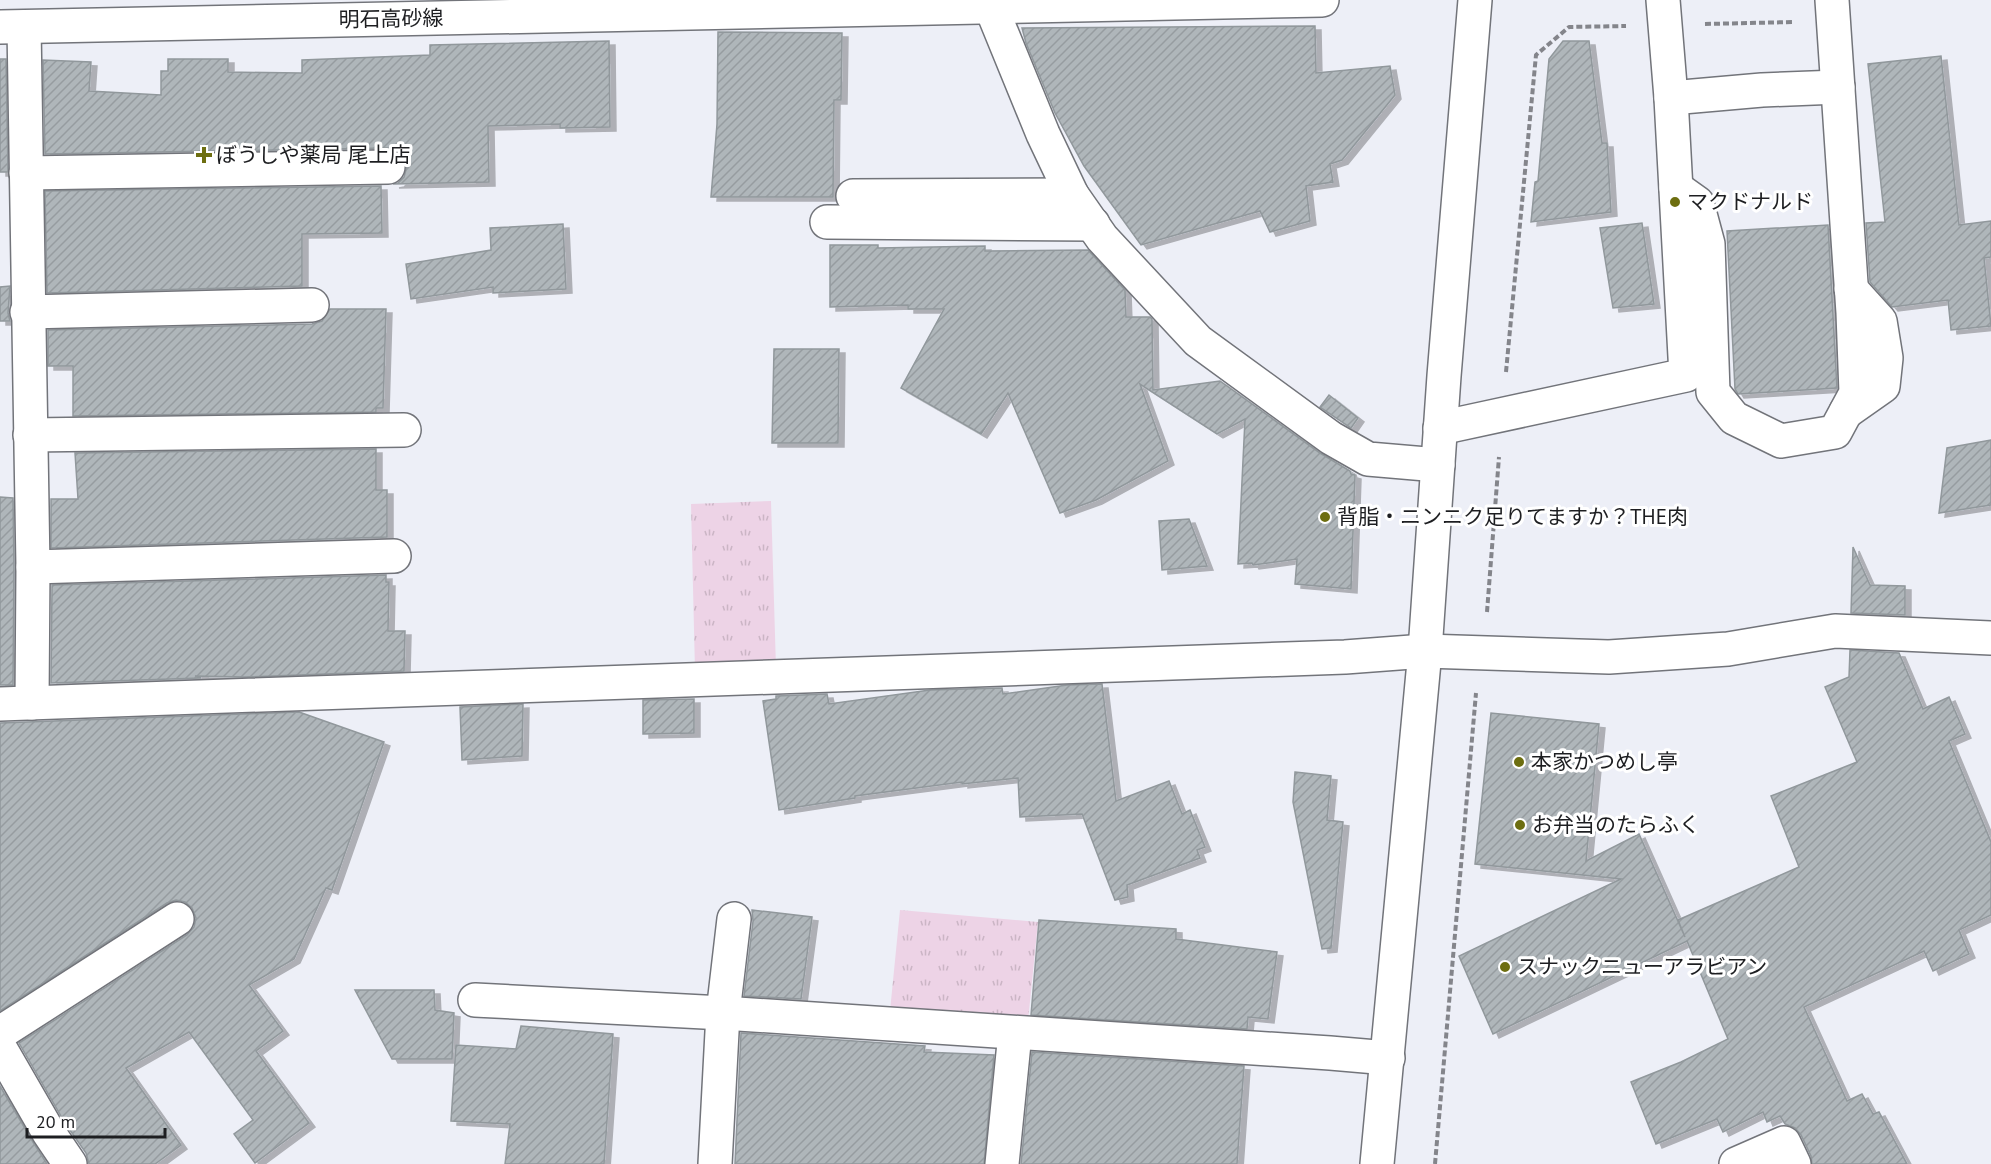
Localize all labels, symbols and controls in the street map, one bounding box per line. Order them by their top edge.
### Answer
street label: 明石高砂線 [338,4,444,33]
place label: ぼうしや薬局 尾上店 [216,141,410,168]
marker: ぼうしや薬局 尾上店 [197,148,211,162]
place label: マクドナルド [1687,188,1813,215]
marker: マクドナルド [1668,195,1682,209]
place label: 背脂・ニンニク足りてますか？THE肉 [1337,503,1688,530]
marker: 背脂・ニンニク足りてますか？THE肉 [1318,510,1332,524]
place label: 本家かつめし亭 [1531,748,1678,775]
marker: 本家かつめし亭 [1512,755,1526,769]
place label: お弁当のたらふく [1532,811,1700,838]
marker: お弁当のたらふく [1513,818,1527,832]
place label: スナックニューアラビアン [1517,953,1767,980]
marker: スナックニューアラビアン [1498,960,1512,974]
scale bar [27,1101,165,1139]
text: 20 m [36,1110,75,1133]

